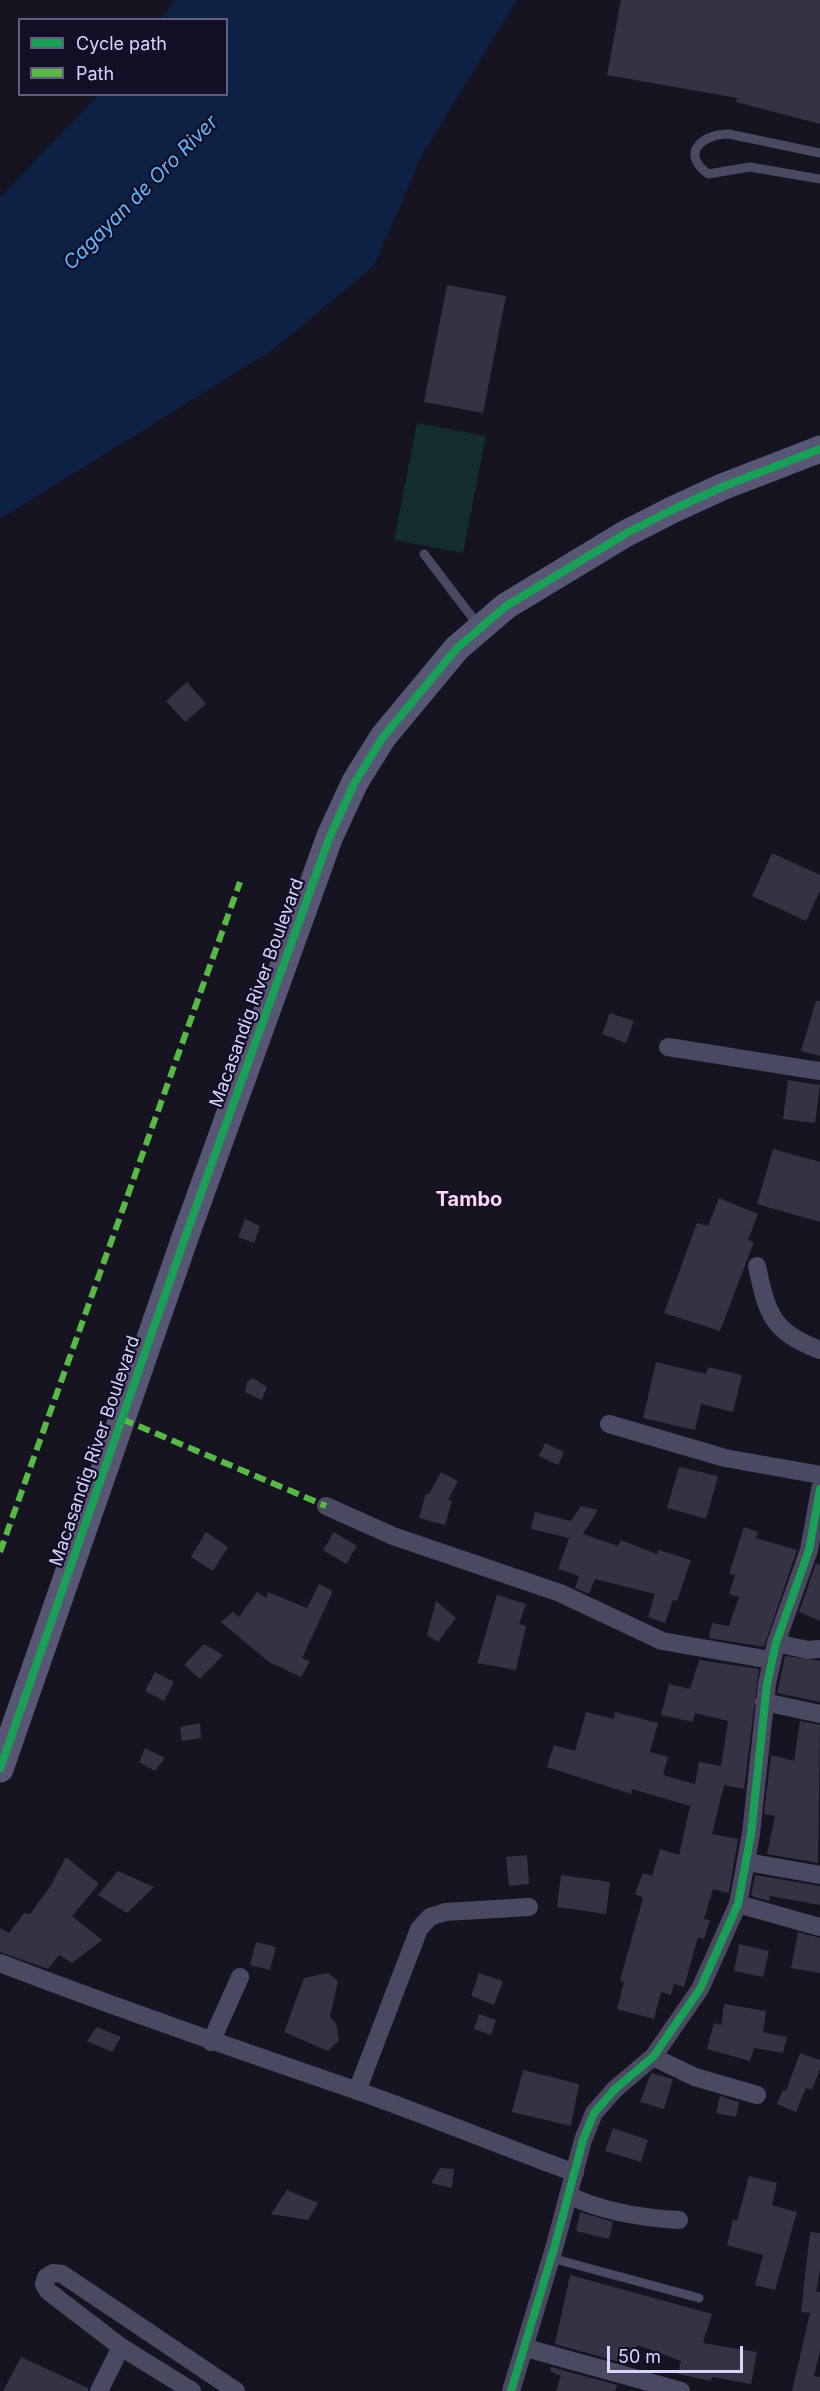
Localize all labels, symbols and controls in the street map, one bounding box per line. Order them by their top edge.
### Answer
legend [18,18,228,96]
text: Cycle path [76,33,167,54]
text: Path [76,63,114,84]
water label: Cagayan de Oro River [59,111,223,275]
street label: Macasandig River Boulevard [205,876,309,1110]
district label: Tambo [436,1188,502,1212]
street label: Macasandig River Boulevard [45,1333,145,1569]
scale bar [610,2334,746,2372]
text: 50 m [618,2346,661,2367]

